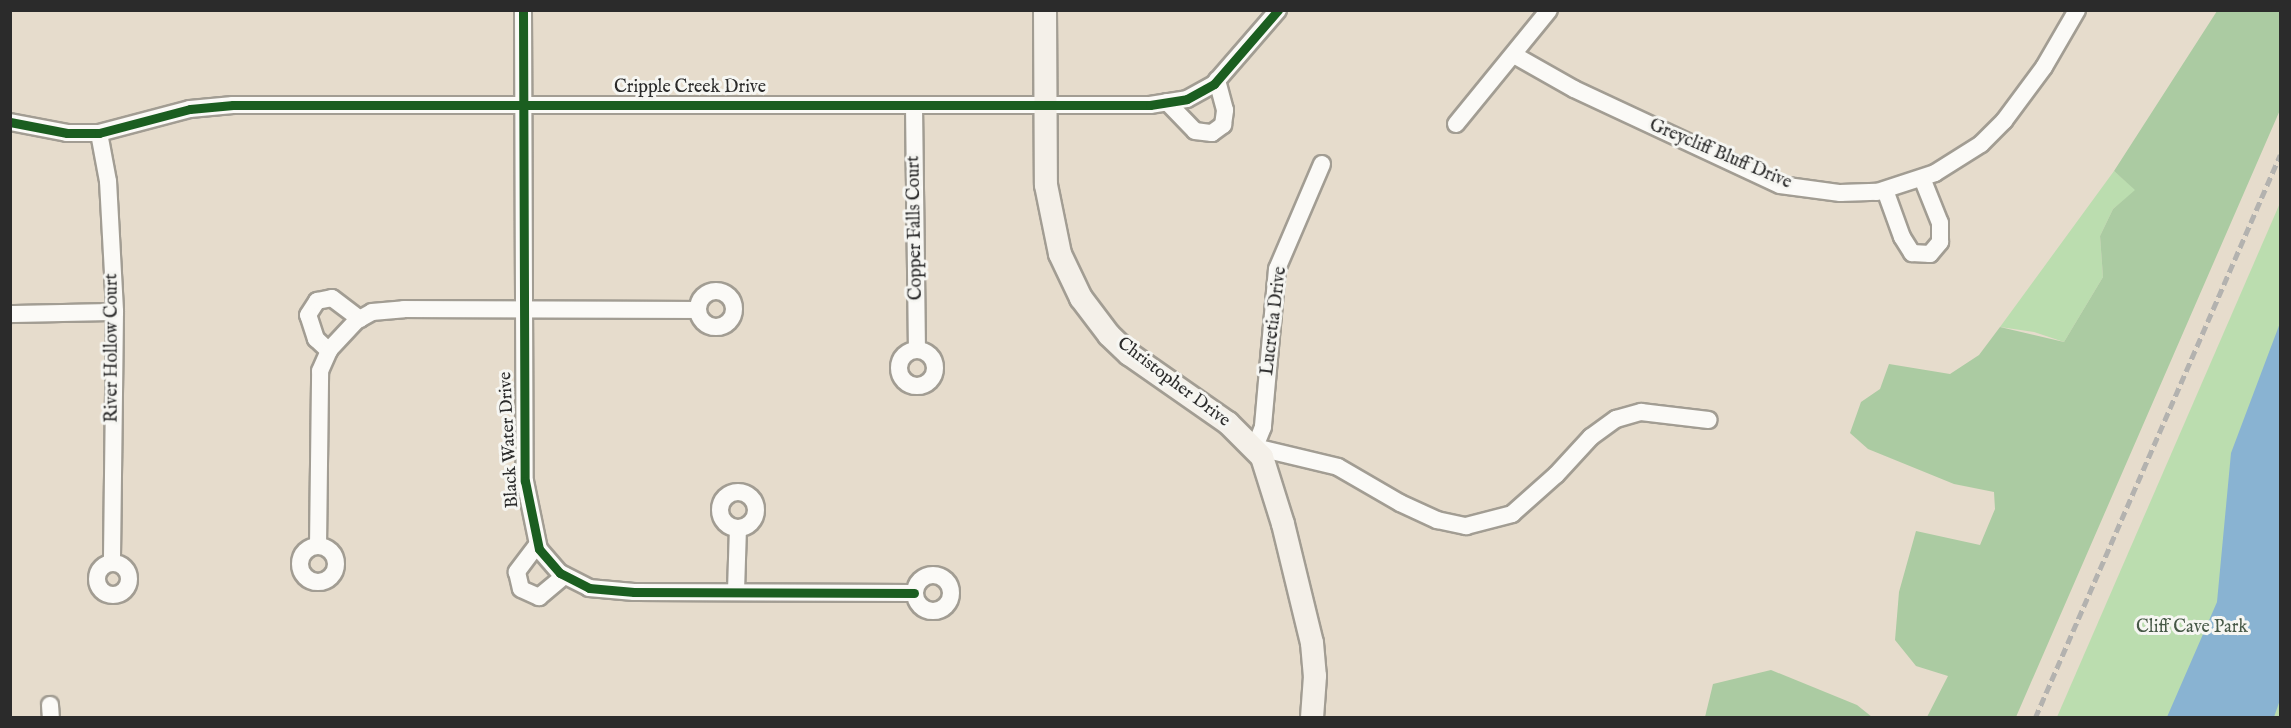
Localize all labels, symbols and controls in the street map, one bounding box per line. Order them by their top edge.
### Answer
street label: Cripple Creek Drive [614,77,766,99]
street label: Greycliff Bluff Drive [1646,115,1794,195]
street label: Copper Falls Court [904,156,928,300]
street label: Lucretia Drive [1258,265,1292,377]
street label: River Hollow Court [102,273,124,423]
street label: Christopher Drive [1112,333,1234,433]
street label: Black Water Drive [496,371,524,509]
park label: Cliff Cave Park [2136,617,2248,639]

